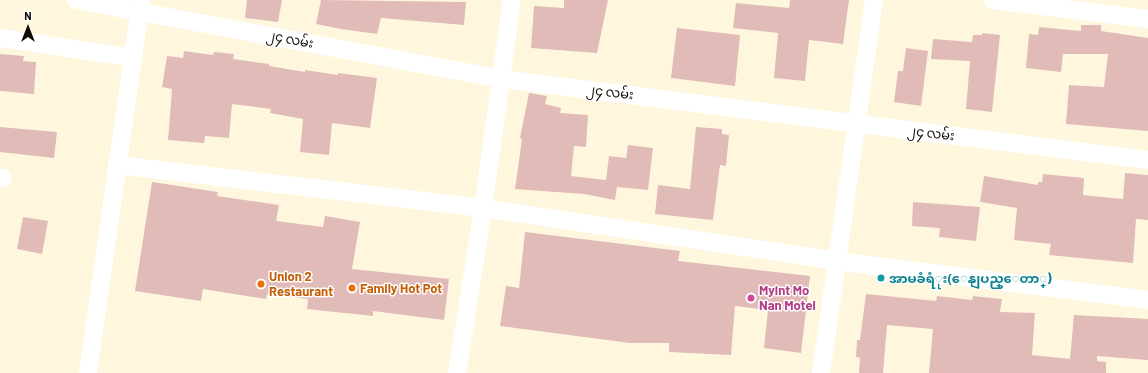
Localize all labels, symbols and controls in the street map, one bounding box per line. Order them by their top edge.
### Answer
north arrow [8,8,48,48]
text: N [24,9,32,22]
street label: ၂၄ လမ်း [265,27,315,51]
street label: ၂၄ လမ်း [586,81,634,103]
street label: ၂၄ လမ်း [907,122,955,144]
place label: Union 2 Restaurant [269,269,333,300]
place label: အာမခံရံုး(ေနျပည္ေတာ္) [889,270,1051,286]
marker: အာမခံရံုး(ေနျပည္ေတာ္) [876,273,886,283]
marker: Union 2 Restaurant [256,279,266,289]
place label: Family Hot Pot [360,280,442,296]
marker: Family Hot Pot [347,283,357,293]
place label: Myint Mo Nan Motel [759,283,816,314]
marker: Myint Mo Nan Motel [746,293,756,303]

